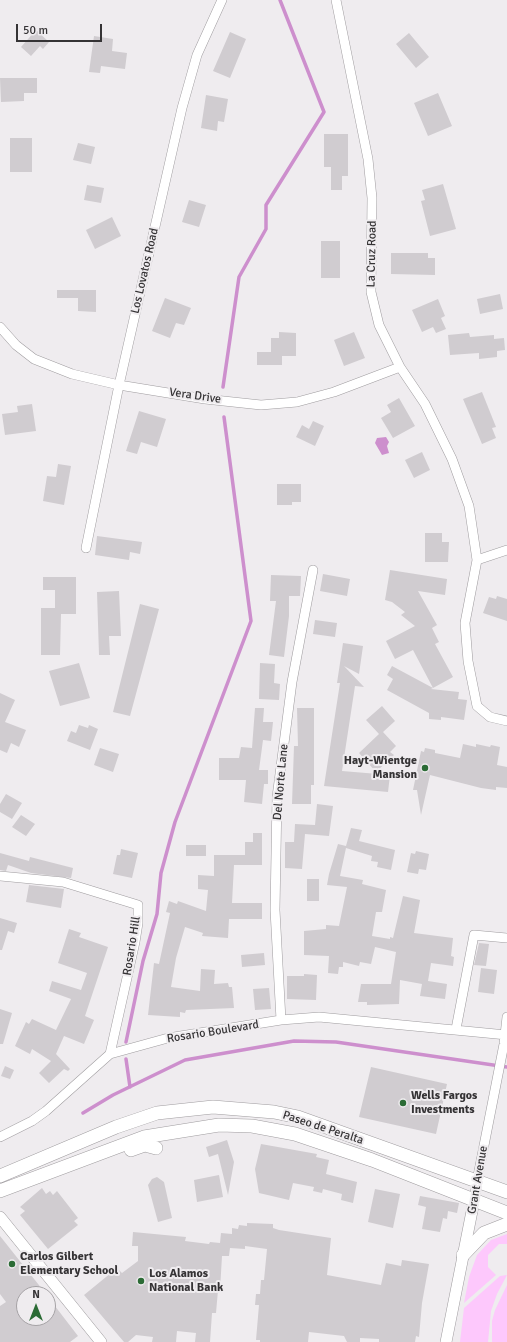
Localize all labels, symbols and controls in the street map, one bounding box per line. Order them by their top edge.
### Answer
scale bar [18,16,104,42]
text: 50 m [23,23,48,38]
street label: La Cruz Road [364,220,380,288]
street label: Los Lovatos Road [128,227,162,315]
street label: Vera Drive [168,385,222,407]
street label: Del Norte Lane [270,743,292,821]
place label: Hayt-Wientge Mansion [344,754,417,782]
marker: Hayt-Wientge Mansion [420,763,430,773]
street label: Rosario Hill [120,915,144,977]
street label: Rosario Boulevard [166,1018,260,1046]
place label: Wells Fargos Investments [411,1089,477,1117]
marker: Wells Fargos Investments [398,1098,408,1108]
street label: Paseo de Peralta [281,1108,365,1148]
street label: Grant Avenue [465,1145,491,1215]
place label: Carlos Gilbert Elementary School [20,1250,118,1278]
marker: Carlos Gilbert Elementary School [7,1259,17,1269]
place label: Los Alamos National Bank [149,1267,223,1295]
marker: Los Alamos National Bank [136,1276,146,1286]
north arrow [16,1286,56,1326]
text: N [32,1288,40,1301]

